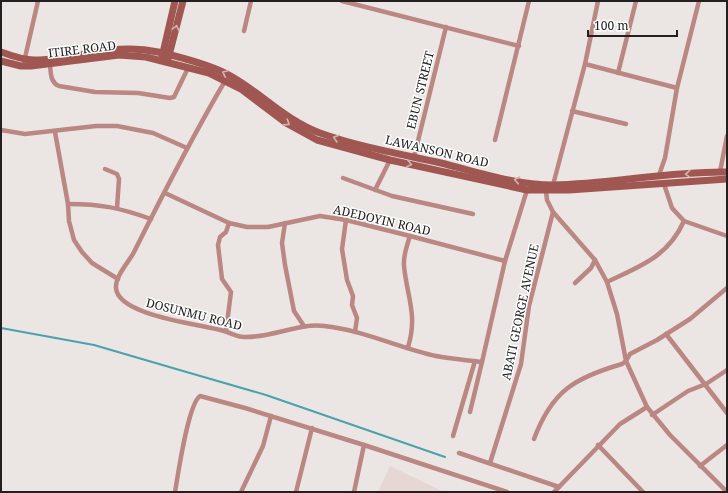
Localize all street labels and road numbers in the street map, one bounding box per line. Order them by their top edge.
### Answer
street label: ITIRE ROAD [47,36,117,62]
street label: EBUN STREET [402,48,438,131]
street label: LAWANSON ROAD [384,131,491,171]
street label: ADEDOYIN ROAD [332,201,433,240]
street label: ABATI GEORGE AVENUE [497,242,543,382]
street label: DOSUNMU ROAD [144,294,244,334]

